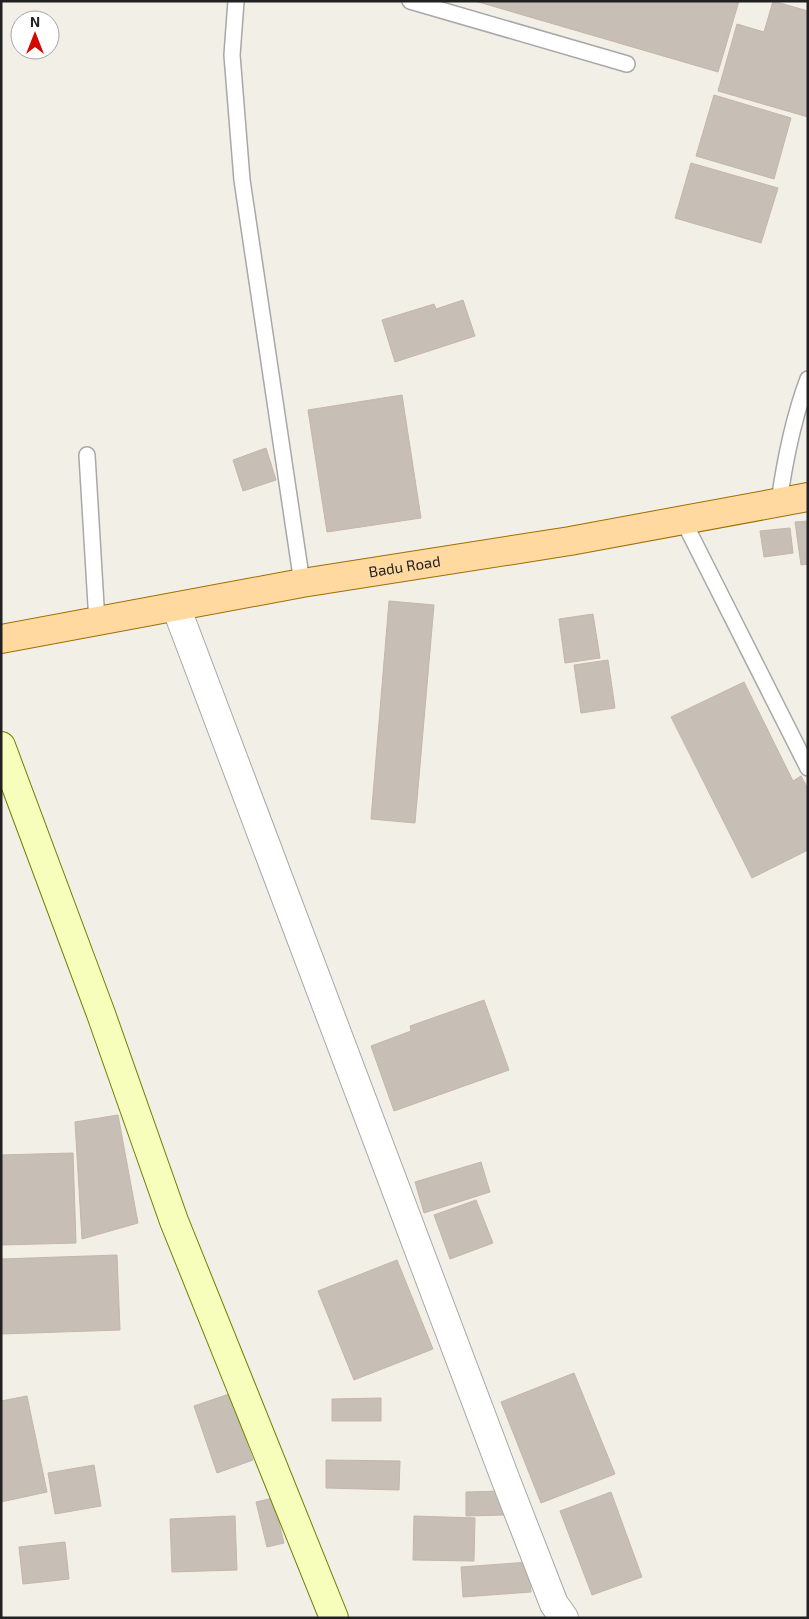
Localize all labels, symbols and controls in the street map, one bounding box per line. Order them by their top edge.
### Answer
north arrow [10,10,60,60]
text: N [30,13,40,30]
street label: Badu Road [367,551,442,580]

